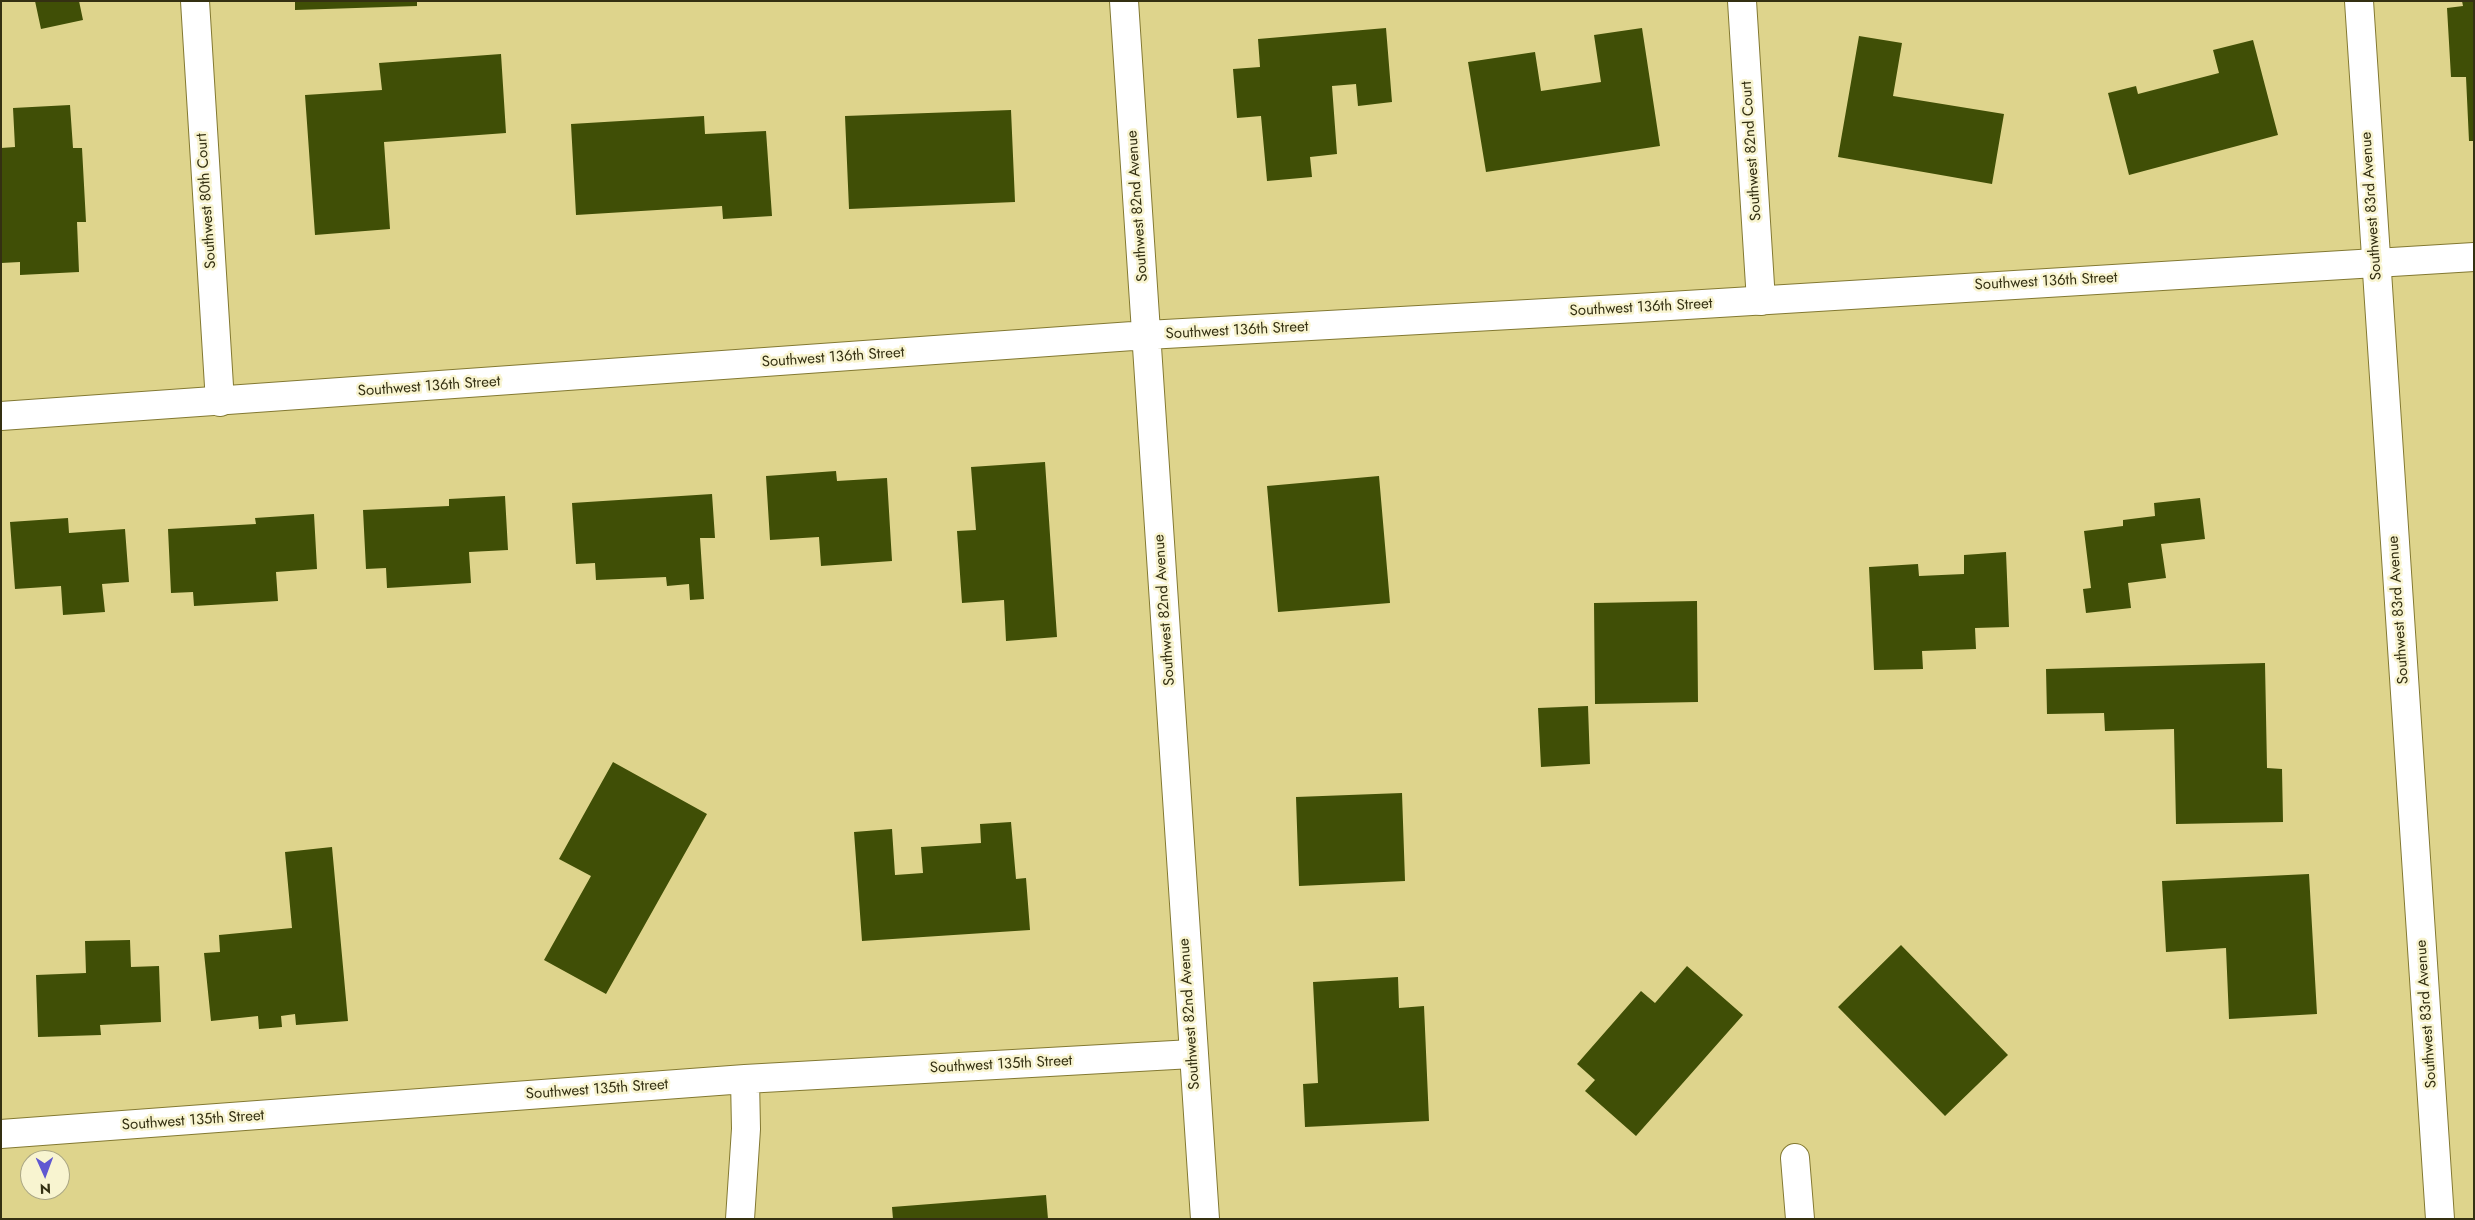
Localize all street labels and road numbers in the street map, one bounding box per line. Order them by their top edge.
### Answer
street label: Southwest 82nd Court [1738,80,1766,222]
street label: Southwest 82nd Avenue [1124,130,1152,282]
street label: Southwest 83rd Avenue [2358,131,2386,281]
street label: Southwest 80th Court [193,133,221,269]
street label: Southwest 136th Street [1974,269,2118,295]
street label: Southwest 136th Street [1569,295,1713,321]
street label: Southwest 136th Street [1165,318,1309,344]
street label: Southwest 136th Street [761,344,905,372]
street label: Southwest 136th Street [357,373,501,401]
street label: Southwest 82nd Avenue [1151,534,1179,686]
street label: Southwest 83rd Avenue [2385,535,2413,685]
street label: Southwest 82nd Avenue [1176,938,1204,1090]
street label: Southwest 83rd Avenue [2413,939,2441,1089]
street label: Southwest 135th Street [929,1052,1073,1078]
street label: Southwest 135th Street [525,1076,669,1104]
street label: Southwest 135th Street [121,1107,265,1135]

